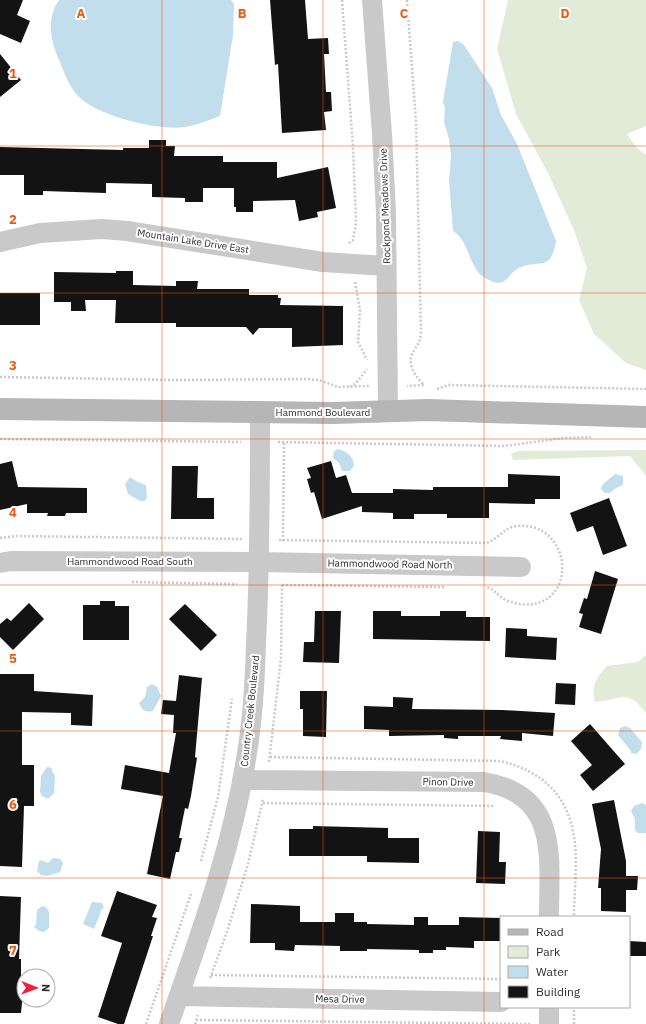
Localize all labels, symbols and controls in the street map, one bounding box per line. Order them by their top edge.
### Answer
text: A [77,5,86,22]
text: B [238,5,247,22]
text: C [400,5,409,22]
text: D [560,5,570,22]
text: 1 [9,65,17,82]
street label: Rockpond Meadows Drive [376,147,394,264]
text: 2 [9,211,17,228]
street label: Mountain Lake Drive East [136,226,250,256]
text: 3 [9,357,17,374]
street label: Hammond Boulevard [276,406,370,419]
text: 4 [9,504,17,521]
street label: Hammondwood Road South [67,555,193,568]
street label: Hammondwood Road North [327,556,453,572]
text: 5 [9,650,17,667]
street label: Country Creek Boulevard [238,655,262,767]
street label: Pinon Drive [422,775,474,789]
text: 6 [9,796,17,813]
legend [500,916,630,1008]
text: Road [536,924,564,939]
text: 7 [9,942,17,959]
text: Park [536,944,561,959]
text: Water [536,964,569,979]
north arrow [16,968,56,1008]
text: N [39,984,53,992]
text: Building [536,984,581,999]
street label: Mesa Drive [315,992,365,1006]

